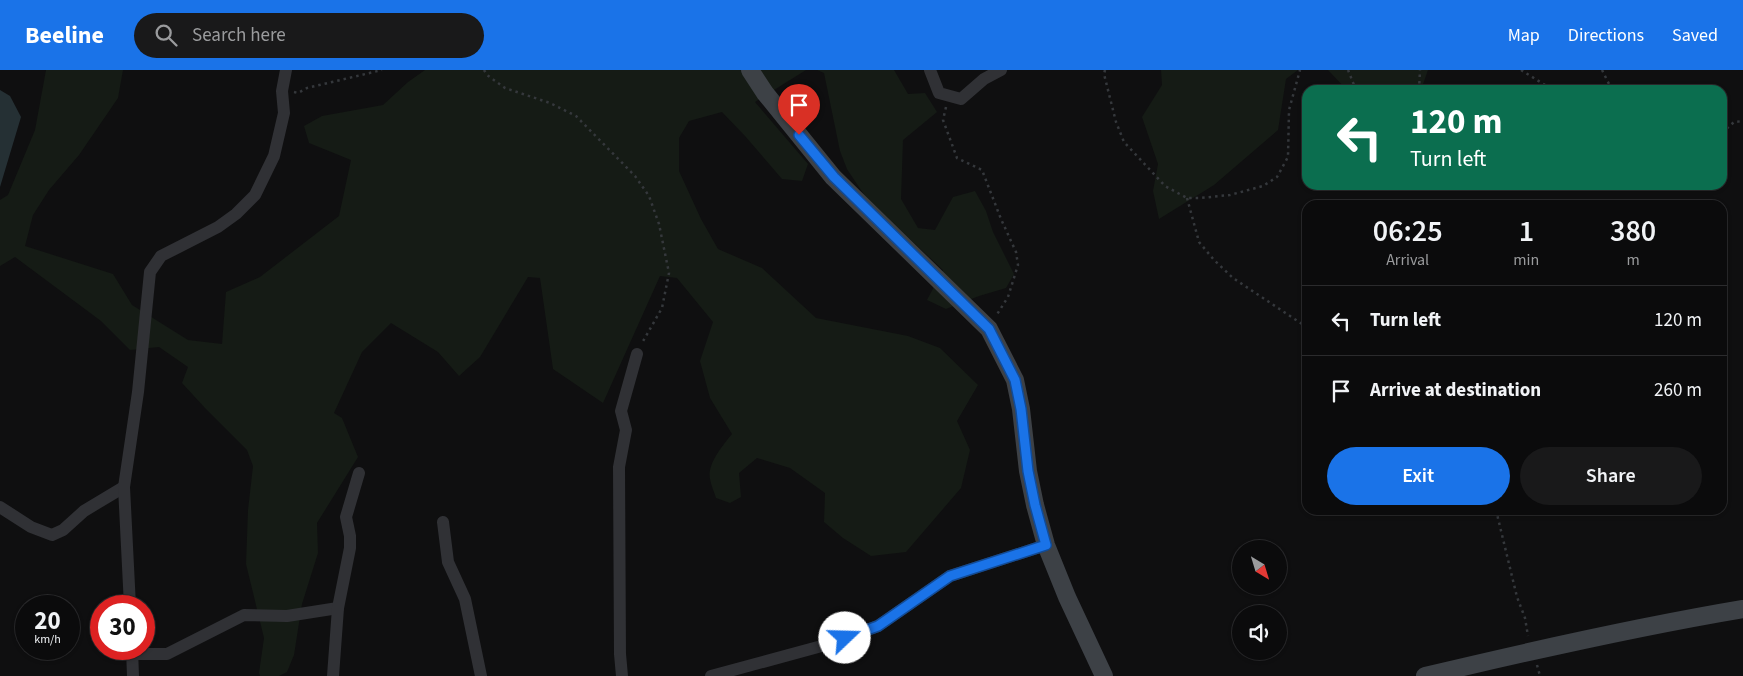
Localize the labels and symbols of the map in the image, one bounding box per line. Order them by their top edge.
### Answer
pin [778,84,820,135]
north arrow [1232,540,1288,595]
speed limit sign: 30 [90,595,155,660]
position arrow [818,611,870,663]

